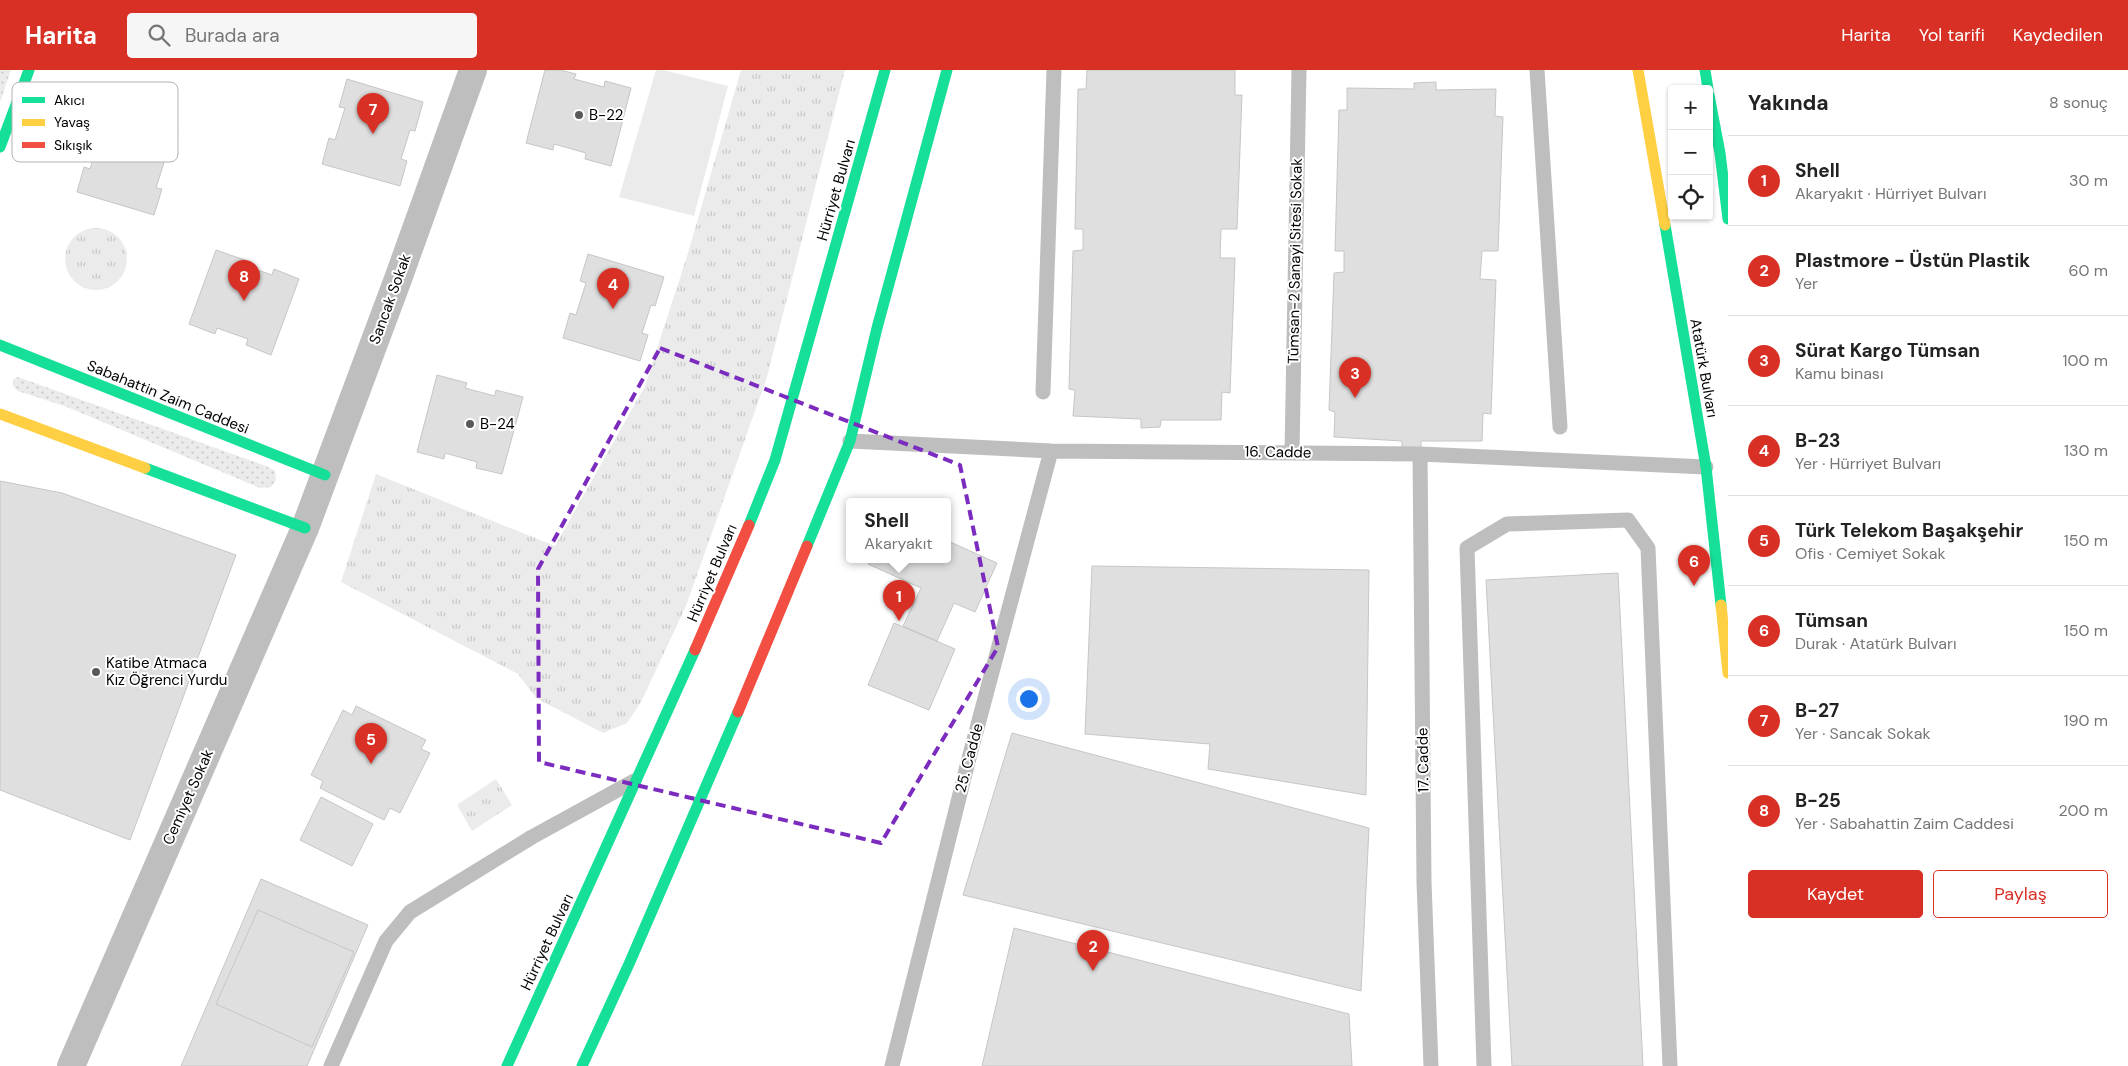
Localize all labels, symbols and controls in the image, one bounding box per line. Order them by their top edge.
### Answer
search box [127,13,477,58]
text: Harita [25,20,97,51]
icon: search [145,21,173,49]
text: Burada ara [185,23,280,48]
text: Harita [1841,23,1891,47]
text: Yol tarifi [1919,23,1985,47]
text: Kaydedilen [2013,23,2103,47]
legend [12,82,178,162]
map controls [1668,85,1713,220]
button: + [1668,85,1713,130]
text: Yakında [1748,89,1829,117]
text: Akıcı [54,91,85,109]
text: 8 sonuç [2049,92,2108,113]
pin: 7 [357,93,389,134]
place label: B-22 [589,105,623,125]
marker: B-22 [573,109,585,121]
text: Yavaş [54,113,90,131]
button: − [1668,130,1713,175]
text: Sıkışık [54,136,93,154]
street label: Hürriyet Bulvarı [812,137,860,243]
street label: Tümsan-2 Sanayi Sitesi Sokak [1283,158,1307,364]
text: Shell [1795,158,1840,183]
text: 1 [1761,170,1767,191]
text: 30 m [2069,170,2108,191]
button: locate [1668,175,1713,220]
text: Akaryakıt · Hürriyet Bulvarı [1795,183,1987,204]
text: Plastmore - Üstün Plastik [1795,248,2030,273]
street label: Sancak Sokak [364,251,416,347]
pin: 8 [228,260,260,301]
text: 2 [1759,260,1769,281]
text: 60 m [2068,260,2108,281]
pin: 4 [597,268,629,309]
text: Yer [1795,273,1818,294]
street label: Atatürk Bulvarı [1685,317,1723,419]
text: Sürat Kargo Tümsan [1795,338,1980,363]
text: 3 [1759,350,1769,371]
text: 100 m [2063,350,2108,371]
street label: Sabahattin Zaim Caddesi [84,355,252,439]
pin: 3 [1339,357,1371,398]
text: Kamu binası [1795,363,1883,384]
place label: B-24 [480,414,515,434]
marker: B-24 [464,418,476,430]
text: B-23 [1795,428,1841,453]
text: 4 [1759,440,1769,461]
text: 130 m [2064,440,2108,461]
street label: 16. Cadde [1244,441,1312,463]
text: Yer · Hürriyet Bulvarı [1795,453,1941,474]
popup [846,498,951,563]
text: Shell [864,508,909,533]
text: Türk Telekom Başakşehir [1795,518,2023,543]
street label: Hürriyet Bulvarı [682,521,742,625]
text: 5 [1759,530,1769,551]
text: 150 m [2064,530,2108,551]
text: Akaryakıt [864,533,933,554]
text: Ofis · Cemiyet Sokak [1795,543,1946,564]
pin: 6 [1678,545,1710,586]
pin: 1 [883,580,915,621]
text: Tümsan [1795,608,1868,633]
text: 6 [1759,620,1769,641]
text: 150 m [2064,620,2108,641]
text: Durak · Atatürk Bulvarı [1795,633,1957,654]
place label: Katibe Atmaca Kız Öğrenci Yurdu [106,653,227,690]
marker: Katibe Atmaca Kız Öğrenci Yurdu [90,666,102,678]
your location [1016,686,1042,712]
text: B-27 [1795,698,1839,723]
text: 7 [1760,710,1768,731]
text: 190 m [2064,710,2108,731]
street label: 25. Cadde [950,721,988,795]
pin: 5 [355,723,387,764]
text: Yer · Sancak Sokak [1795,723,1930,744]
street label: 17. Cadde [1412,727,1434,793]
street label: Cemiyet Sokak [158,746,218,848]
text: B-25 [1795,788,1841,813]
text: 8 [1759,800,1769,821]
text: 200 m [2059,800,2108,821]
text: Yer · Sabahattin Zaim Caddesi [1795,813,2014,834]
button: Kaydet [1748,870,1923,918]
button: Paylaş [1933,870,2108,918]
street label: Hürriyet Bulvarı [516,890,578,994]
pin: 2 [1077,930,1109,971]

